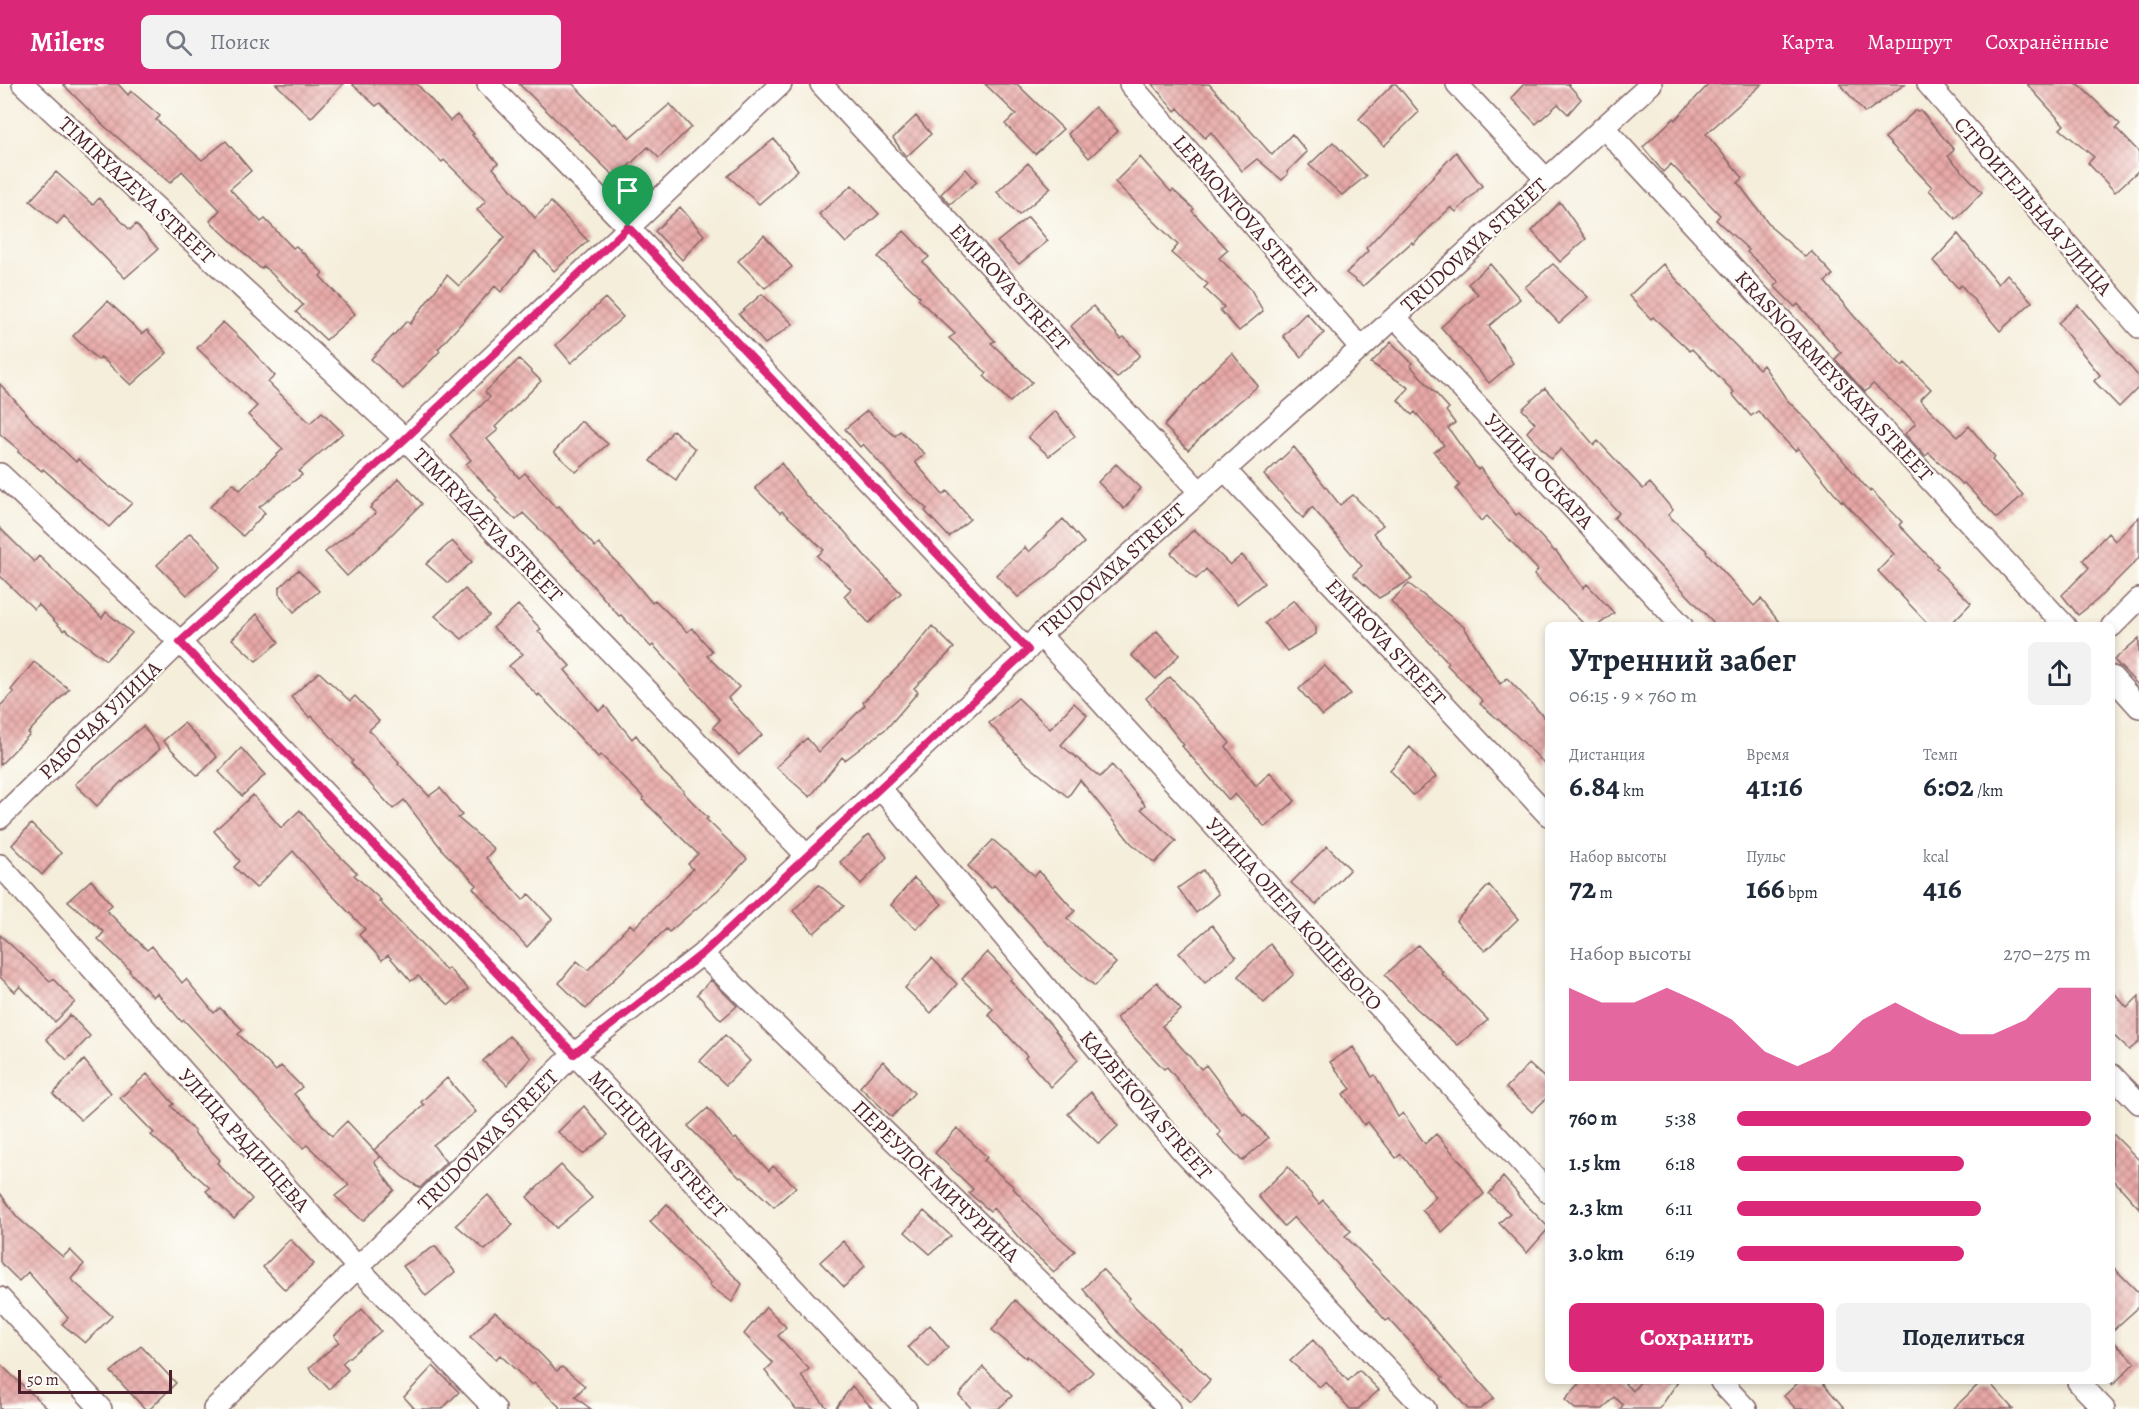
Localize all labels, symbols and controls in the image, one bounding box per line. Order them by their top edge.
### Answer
search box [141,15,561,69]
text: Milers [30,23,105,61]
icon: search [162,26,195,59]
text: Поиск [210,27,270,57]
text: Карта [1781,28,1834,56]
text: Маршрут [1867,28,1952,56]
text: Сохранённые [1985,28,2109,56]
street label: TIMIRYAZEVA STREET [53,110,222,270]
street label: СТРОИТЕЛЬНАЯ УЛИЦА [1948,111,2119,302]
street label: LERMONTOVA STREET [1166,129,1324,304]
pin [602,165,653,227]
street label: TRUDOVAYA STREET [1394,171,1554,319]
icon: arrive [611,174,644,207]
street label: EMIROVA STREET [944,217,1077,357]
street label: KRASNOARMEYSKAYA STREET [1729,265,1940,488]
street label: УЛИЦА ОСКАРА [1478,407,1600,535]
street label: TIMIRYAZEVA STREET [407,442,569,609]
street label: TRUDOVAYA STREET [1032,496,1192,644]
street label: EMIROVA STREET [1320,572,1453,712]
text: Утренний забег [1569,637,1796,682]
button: share [2028,642,2091,705]
street label: РАБОЧАЯ УЛИЦА [33,654,168,786]
text: 06:15 · 9 × 760 m [1569,682,1697,709]
text: Дистанция [1569,744,1645,766]
text: Время [1746,744,1790,766]
text: Темп [1923,744,1958,766]
text: 6.84 [1569,766,1620,806]
text: 41:16 [1746,766,1803,806]
text: 6:02 [1923,766,1974,806]
text: km [1620,780,1644,802]
text: /km [1974,780,2003,802]
street label: УЛИЦА ОЛЕГА КОШЕВОГО [1199,811,1389,1017]
text: Набор высоты [1569,846,1667,868]
text: Пульс [1746,846,1786,868]
text: kcal [1923,846,1949,868]
text: 72 [1569,868,1596,908]
text: 166 [1746,868,1785,908]
text: 416 [1923,868,1962,908]
text: m [1596,882,1613,904]
text: bpm [1785,882,1818,904]
text: Набор высоты [1569,940,1692,967]
text: 270–275 m [2003,940,2091,967]
street label: KAZBEKOVA STREET [1074,1025,1219,1186]
street label: УЛИЦА РАДИЩЕВА [172,1062,316,1218]
street label: TRUDOVAYA STREET [411,1063,565,1217]
street label: MICHURINA STREET [582,1064,734,1224]
street label: ПЕРЕУЛОК МИЧУРИНА [846,1094,1026,1269]
text: 760 m [1569,1105,1617,1132]
text: 5:38 [1665,1105,1696,1132]
text: 1.5 km [1569,1150,1621,1177]
text: 6:18 [1665,1150,1696,1177]
text: 2.3 km [1569,1195,1623,1222]
text: 6:11 [1665,1195,1693,1222]
text: 3.0 km [1569,1240,1624,1267]
text: 6:19 [1665,1240,1695,1267]
button: Сохранить [1569,1303,1824,1372]
button: Поделиться [1836,1303,2091,1372]
scale bar [18,1367,172,1394]
text: 50 m [27,1369,59,1391]

